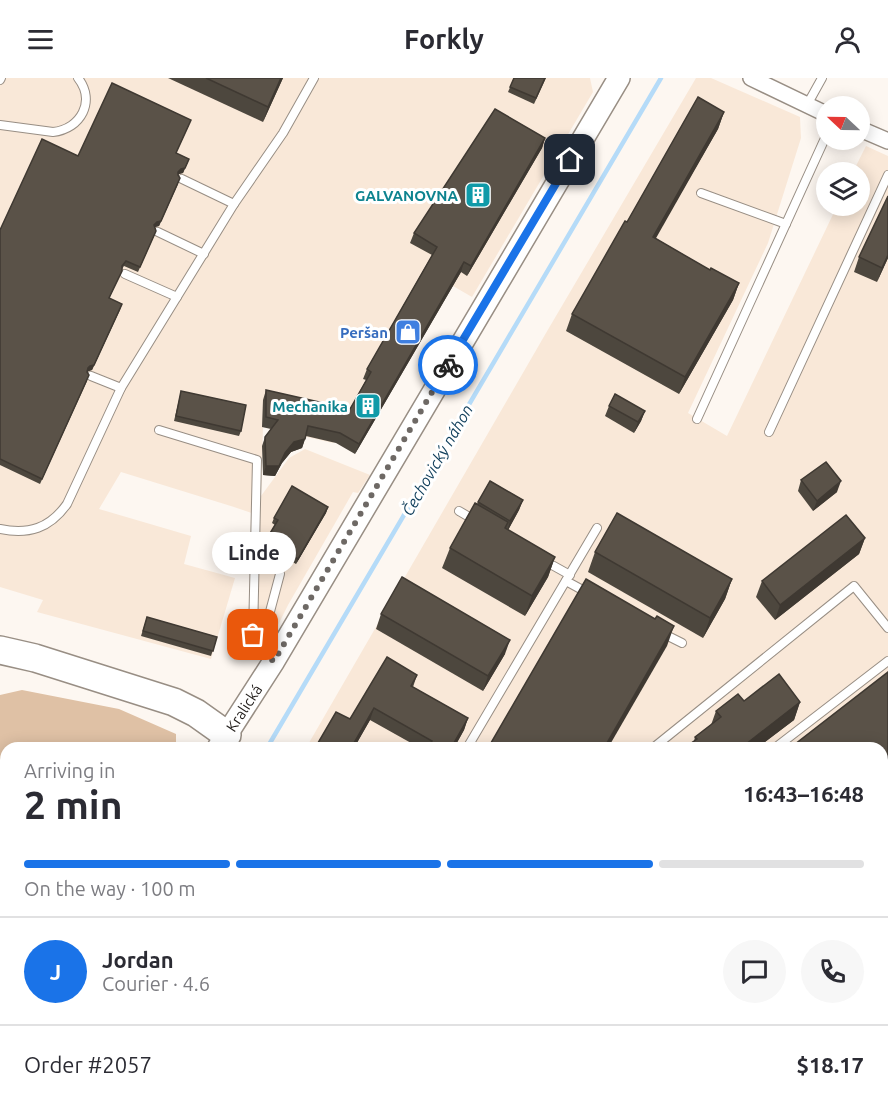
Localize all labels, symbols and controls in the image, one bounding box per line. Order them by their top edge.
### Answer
icon: menu [24,23,57,56]
icon: person [831,23,864,56]
text: Forkly [404,24,484,54]
north arrow [816,96,870,150]
map controls [816,96,870,216]
pin [544,134,595,185]
icon: home [553,143,586,176]
button: layers [816,162,870,216]
building icon: GALVANOVNA [463,180,493,210]
place label: GALVANOVNA [355,187,458,204]
shop icon: Peršan [393,317,423,347]
place label: Peršan [340,324,388,341]
courier [418,335,478,395]
icon: bike [432,349,465,382]
building icon: Mechanika [353,391,383,421]
place label: Mechanika [272,398,348,415]
water label: Čechovický náhon [397,401,476,519]
callout: Linde [211,533,295,575]
text: Linde [228,541,280,564]
pin [227,609,278,660]
icon: bag [236,618,269,651]
street label: Kralická [223,681,265,735]
text: Arriving in [24,759,115,782]
text: 16:43–16:48 [743,781,864,806]
text: 2 min [24,783,123,826]
text: On the way · 100 m [24,877,196,900]
button: chat [723,940,786,1003]
button: phone [801,940,864,1003]
text: Jordan [102,947,174,972]
text: J [50,959,61,984]
text: Courier · 4.6 [102,972,210,995]
text: Order #2057 [24,1052,152,1077]
text: $18.17 [797,1052,864,1077]

